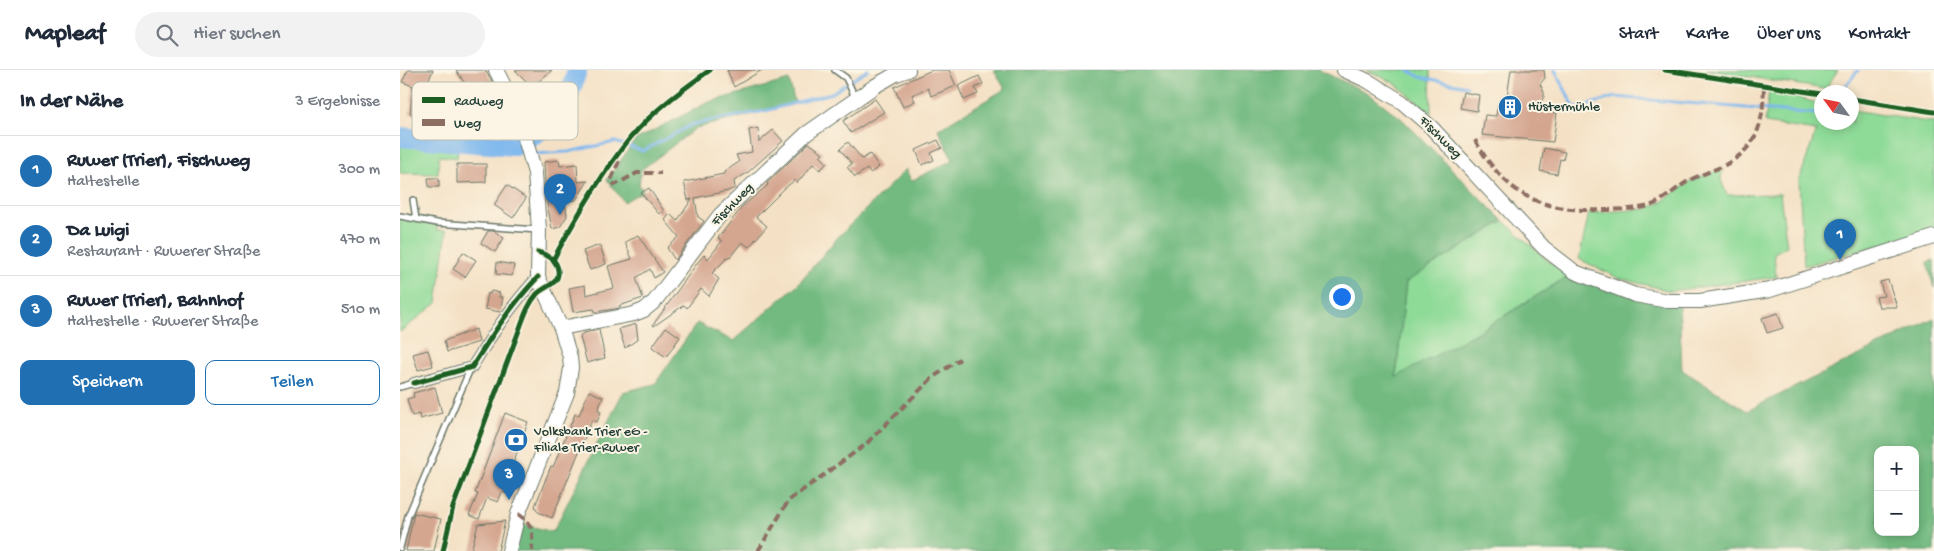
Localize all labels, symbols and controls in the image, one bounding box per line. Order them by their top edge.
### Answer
search box [135,12,485,57]
text: Mapleaf [25,20,105,49]
icon: search [153,21,181,49]
text: Hier suchen [193,23,281,46]
text: Start [1619,24,1658,45]
text: Karte [1686,24,1729,45]
text: Über uns [1757,24,1820,45]
text: Kontakt [1848,24,1909,45]
legend [412,82,578,140]
north arrow [1814,85,1859,130]
text: In der Nähe [20,90,123,115]
text: 3 Ergebnisse [295,93,380,112]
text: Radweg [454,94,503,111]
building icon: Hüstermühle [1497,94,1523,120]
place label: Hüstermühle [1528,99,1601,116]
street label: Fischweg [1414,112,1465,163]
text: Weg [454,116,481,133]
text: Ruwer (Trier), Fischweg [67,150,250,173]
text: 1 [33,161,39,180]
text: 300 m [338,161,380,180]
text: Haltestelle [67,173,139,192]
pin: 2 [544,174,576,215]
street label: Fischweg [708,180,758,231]
pin: 1 [1824,219,1856,260]
text: Da Luigi [67,220,129,243]
text: 2 [32,231,40,250]
text: 470 m [340,231,380,250]
text: Restaurant · Ruwerer Straße [67,243,260,262]
your location [1329,284,1355,310]
text: Ruwer (Trier), Bahnhof [67,290,243,313]
text: 3 [32,301,40,320]
text: 510 m [341,301,380,320]
text: Haltestelle · Ruwerer Straße [67,313,258,332]
button: Speichern [20,360,195,405]
button: Teilen [205,360,380,405]
place label: Volksbank Trier eG - Filiale Trier-Ruwer [533,424,648,457]
bank icon: Volksbank Trier eG - Filiale Trier-Ruwer [503,427,529,453]
map controls [1874,446,1919,536]
button: + [1874,446,1919,491]
pin: 3 [493,459,525,500]
button: − [1874,491,1919,536]

